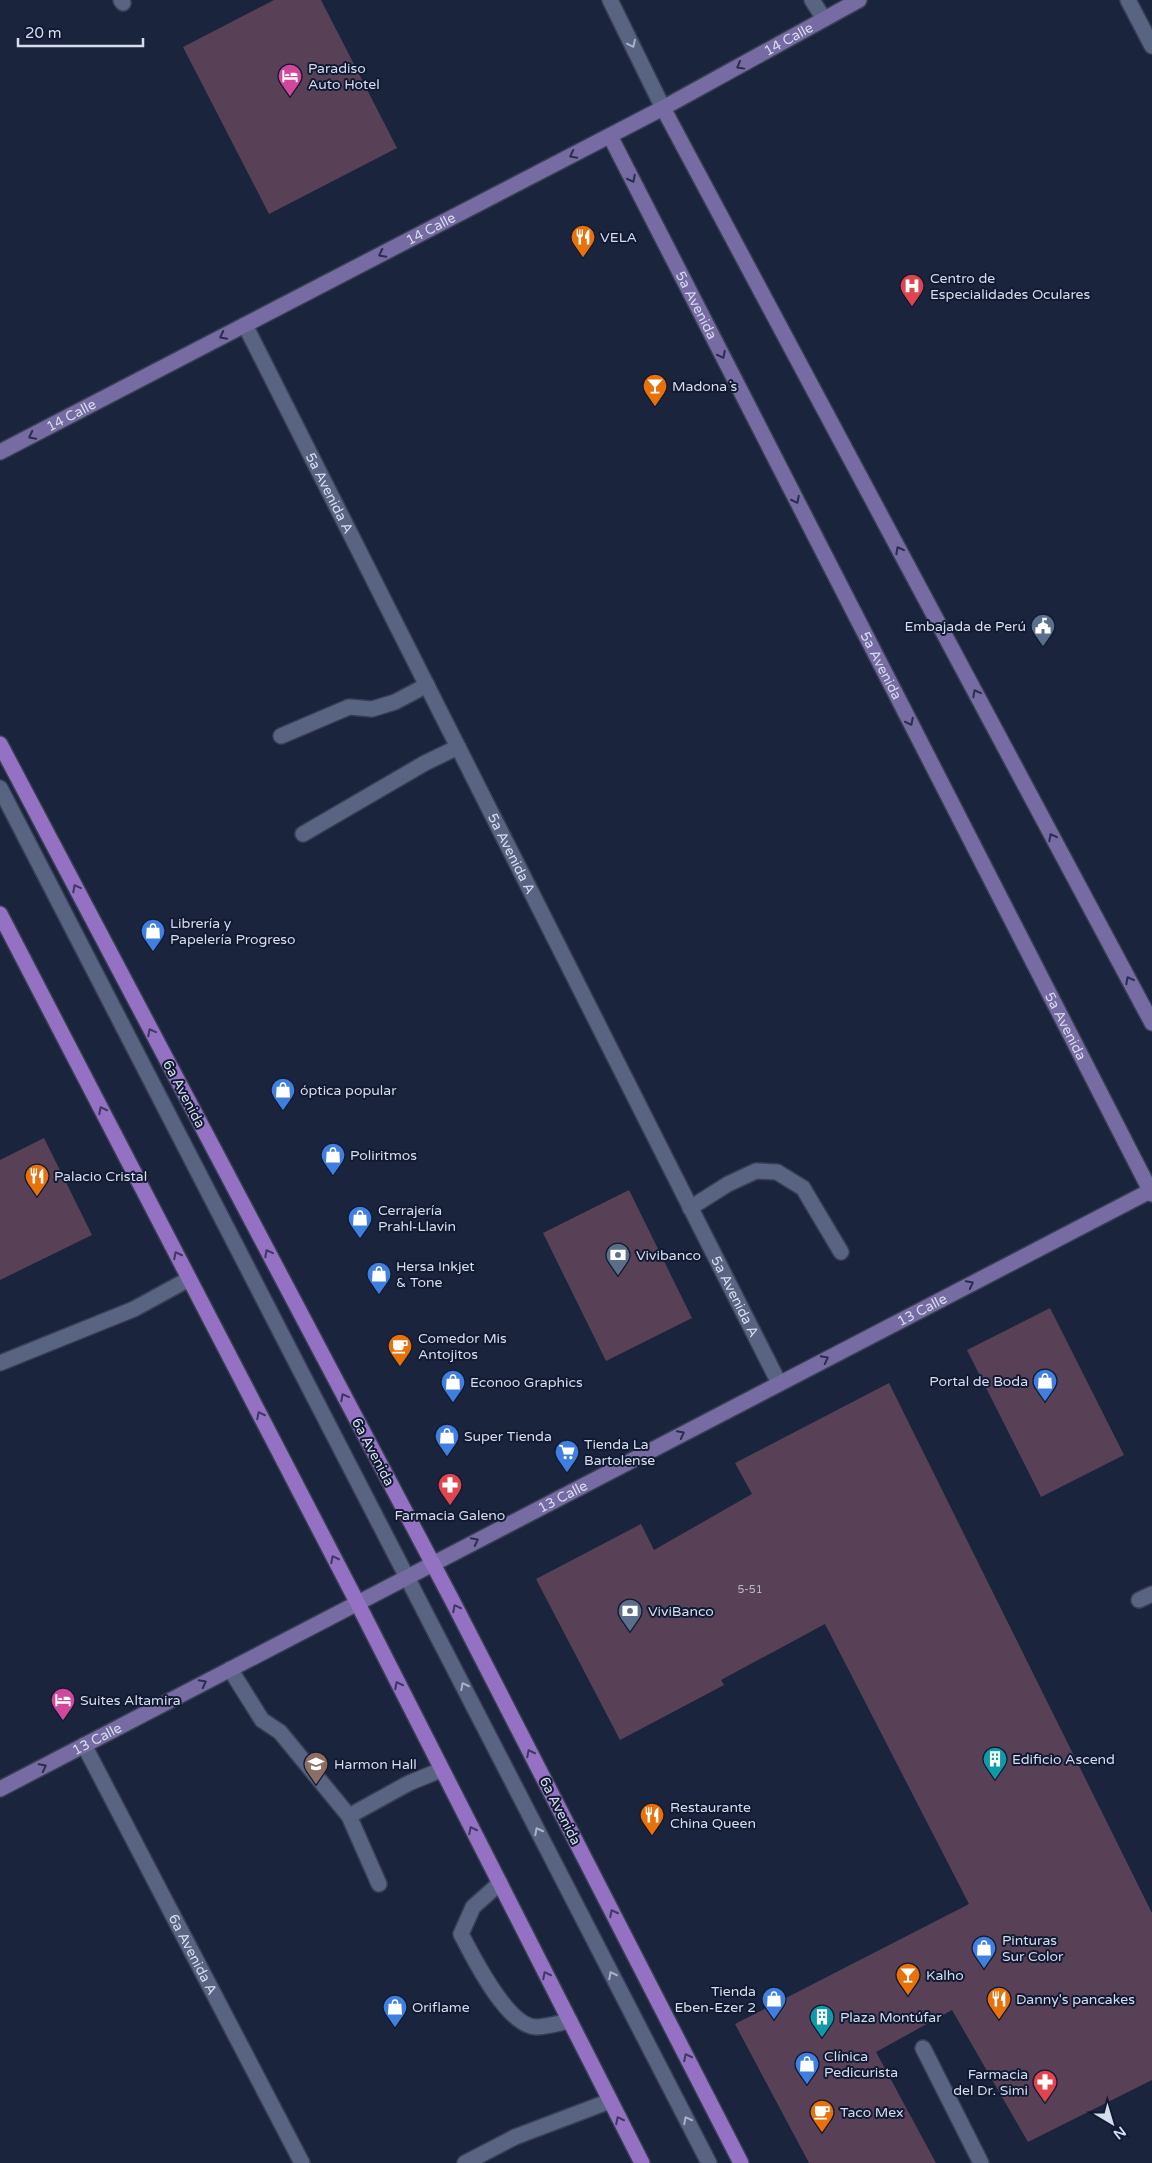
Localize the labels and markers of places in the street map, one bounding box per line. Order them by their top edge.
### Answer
place label: Paradiso Auto Hotel [308,60,380,93]
hotel icon: Paradiso Auto Hotel [277,63,303,97]
restaurant icon: VELA [570,224,596,258]
place label: VELA [600,229,637,246]
place label: Centro de Especialidades Oculares [930,270,1090,303]
hospital icon: Centro de Especialidades Oculares [899,273,925,307]
bar icon: Madona´s [642,373,668,407]
place label: Madona´s [672,378,737,395]
public building icon: Embajada de Perú [1030,613,1056,647]
place label: Embajada de Perú [904,618,1026,635]
place label: Librería y Papelería Progreso [170,915,296,948]
shop icon: Librería y Papelería Progreso [140,918,166,952]
shop icon: óptica popular [270,1077,296,1111]
place label: óptica popular [300,1082,397,1099]
shop icon: Poliritmos [320,1142,346,1176]
place label: Poliritmos [350,1147,417,1164]
restaurant icon: Palacio Cristal [24,1163,50,1197]
place label: Palacio Cristal [54,1168,147,1185]
place label: Cerrajería Prahl-Llavin [378,1202,456,1235]
shop icon: Cerrajería Prahl-Llavin [347,1205,373,1239]
bank icon: Vivibanco [605,1242,631,1276]
place label: Vivibanco [636,1247,701,1264]
place label: Hersa Inkjet & Tone [396,1258,475,1291]
shop icon: Hersa Inkjet & Tone [366,1261,392,1295]
place label: Comedor Mis Antojitos [418,1330,507,1363]
cafe icon: Comedor Mis Antojitos [387,1333,413,1367]
shop icon: Portal de Boda [1032,1368,1058,1402]
shop icon: Econoo Graphics [440,1369,466,1403]
place label: Portal de Boda [929,1373,1028,1390]
place label: Econoo Graphics [470,1374,583,1391]
shop icon: Super Tienda [434,1423,460,1457]
place label: Super Tienda [464,1428,552,1445]
place label: Tienda La Bartolense [584,1436,655,1469]
supermarket icon: Tienda La Bartolense [554,1439,580,1473]
pharmacy icon: Farmacia Galeno [437,1472,463,1506]
place label: Farmacia Galeno [395,1507,505,1524]
bank icon: ViviBanco [617,1598,643,1632]
place label: ViviBanco [648,1603,714,1620]
hotel icon: Suites Altamira [50,1687,76,1721]
place label: Suites Altamira [80,1692,181,1709]
building icon: Edificio Ascend [982,1746,1008,1780]
school or university icon: Harmon Hall [303,1751,329,1785]
place label: Edificio Ascend [1012,1751,1115,1768]
place label: Harmon Hall [334,1756,417,1773]
place label: Restaurante China Queen [670,1799,756,1832]
restaurant icon: Restaurante China Queen [639,1802,665,1836]
place label: Pinturas Sur Color [1002,1932,1064,1965]
shop icon: Pinturas Sur Color [971,1935,997,1969]
bar icon: Kalho [895,1962,921,1996]
place label: Kalho [926,1967,964,1984]
place label: Tienda Eben-Ezer 2 [674,1983,756,2016]
shop icon: Tienda Eben-Ezer 2 [761,1986,787,2020]
restaurant icon: Danny's pancakes [986,1986,1012,2020]
place label: Danny's pancakes [1016,1991,1135,2008]
shop icon: Oriflame [382,1994,408,2028]
place label: Oriflame [412,1999,470,2016]
building icon: Plaza Montúfar [809,2004,835,2038]
place label: Plaza Montúfar [840,2009,942,2026]
place label: Clínica Pedicurista [824,2048,898,2081]
shop icon: Clínica Pedicurista [794,2051,820,2085]
place label: Farmacia del Dr. Simi [953,2066,1028,2099]
pharmacy icon: Farmacia del Dr. Simi [1032,2069,1058,2103]
cafe icon: Taco Mex [809,2099,835,2133]
place label: Taco Mex [840,2104,904,2121]

